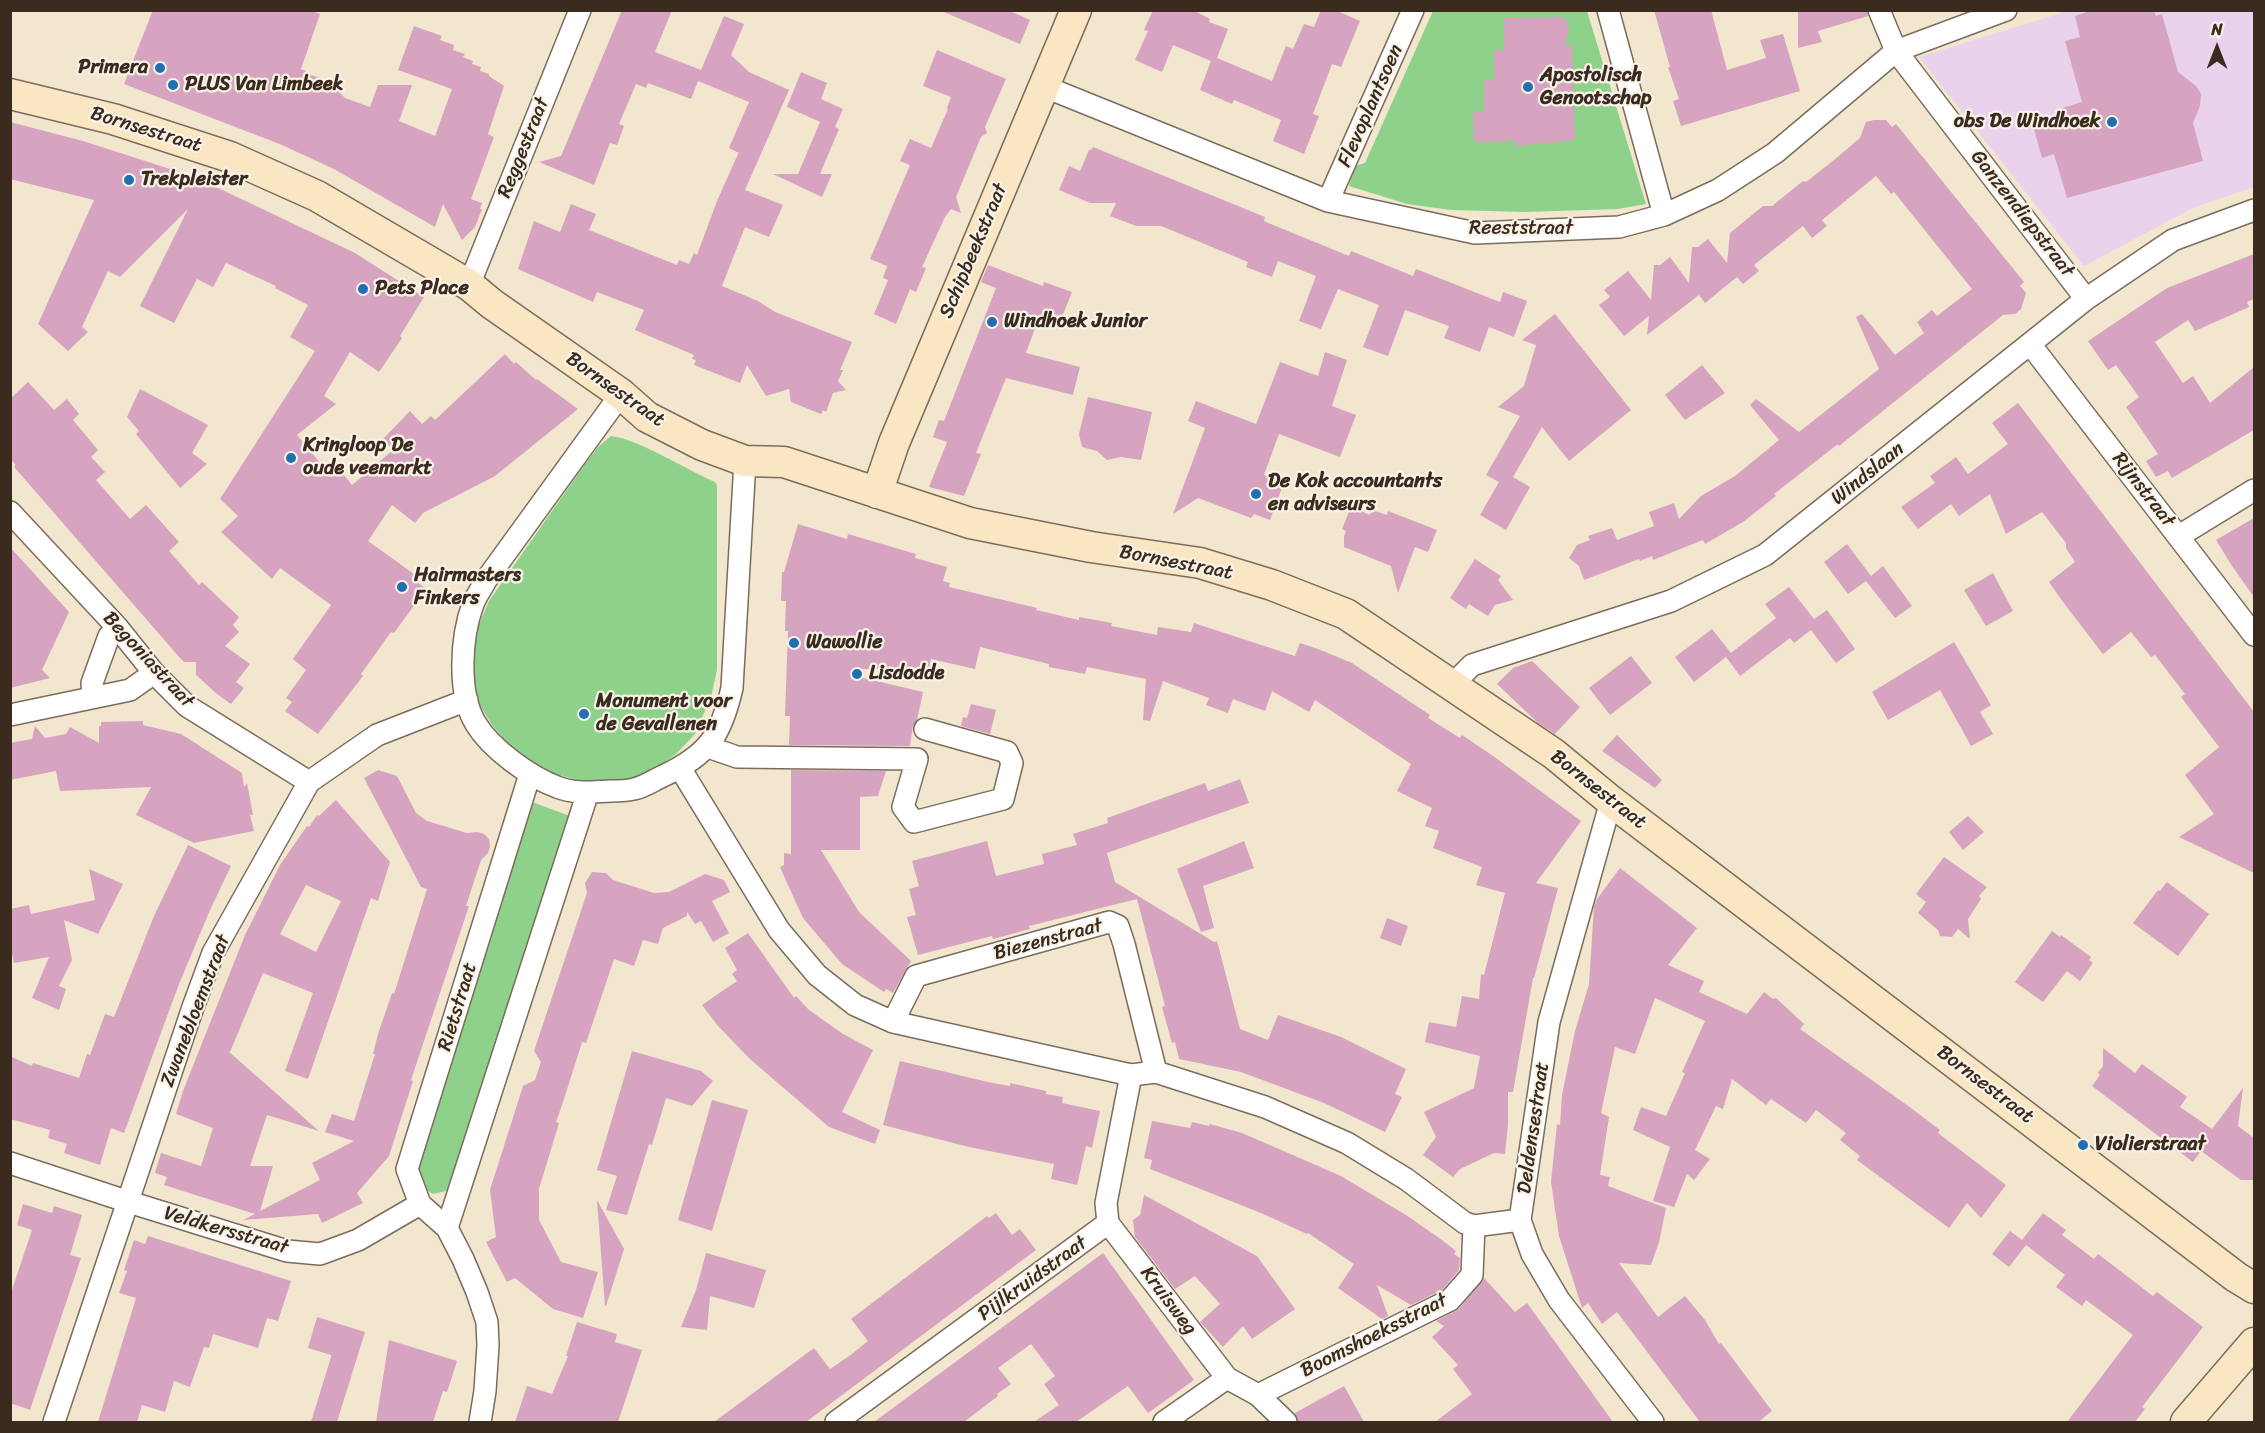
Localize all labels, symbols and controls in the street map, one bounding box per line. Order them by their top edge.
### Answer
text: N [2211,15,2223,44]
north arrow [2187,18,2247,78]
street label: Flevoplantsoen [1333,41,1409,171]
place label: Primera [78,56,148,80]
marker: Primera [153,61,167,75]
place label: Apostolisch Genootschap [1540,64,1652,111]
place label: PLUS Van Limbeek [185,73,343,97]
marker: PLUS Van Limbeek [166,78,180,92]
marker: Apostolisch Genootschap [1521,80,1535,94]
street label: Reggestraat [493,94,555,202]
street label: Bornsestraat [87,102,205,158]
place label: obs De Windhoek [1954,110,2100,134]
marker: obs De Windhoek [2105,115,2119,129]
street label: Ganzendiepstraat [1965,146,2079,282]
place label: Trekpleister [141,168,247,192]
marker: Trekpleister [122,173,136,187]
street label: Schipbeekstraat [935,180,1013,322]
street label: Reeststraat [1469,217,1573,241]
place label: Pets Place [375,277,469,301]
marker: Pets Place [356,282,370,296]
place label: Windhoek Junior [1004,310,1147,334]
marker: Windhoek Junior [985,315,999,329]
street label: Bornsestraat [561,347,669,433]
place label: Kringloop De oude veemarkt [303,434,432,481]
street label: Windslaan [1827,437,1909,511]
street label: Rijnstraat [2106,448,2180,532]
marker: Kringloop De oude veemarkt [284,451,298,465]
place label: De Kok accountants en adviseurs [1268,470,1442,517]
marker: De Kok accountants en adviseurs [1249,487,1263,501]
street label: Bornsestraat [1117,540,1235,586]
place label: Hairmasters Finkers [414,564,521,611]
marker: Hairmasters Finkers [395,580,409,594]
street label: Begoniastraat [97,607,199,713]
place label: Wawollie [806,631,883,655]
marker: Wawollie [787,636,801,650]
place label: Lisdodde [869,662,944,686]
marker: Lisdodde [850,667,864,681]
place label: Monument voor de Gevallenen [596,690,732,737]
marker: Monument voor de Gevallenen [577,707,591,721]
street label: Bornsestraat [1545,745,1651,835]
street label: Biezenstraat [991,914,1105,966]
street label: Zwanebloemstraat [156,932,236,1090]
street label: Rietstraat [433,960,483,1054]
street label: Bornsestraat [1932,1041,2038,1129]
street label: Deldensestraat [1513,1061,1555,1195]
place label: Violierstraat [2095,1133,2206,1157]
marker: Violierstraat [2076,1138,2090,1152]
street label: Veldkersstraat [161,1202,291,1260]
street label: Pijlkruidstraat [974,1231,1092,1327]
street label: Kruisweg [1135,1262,1201,1340]
street label: Boomshoeksstraat [1297,1289,1451,1383]

